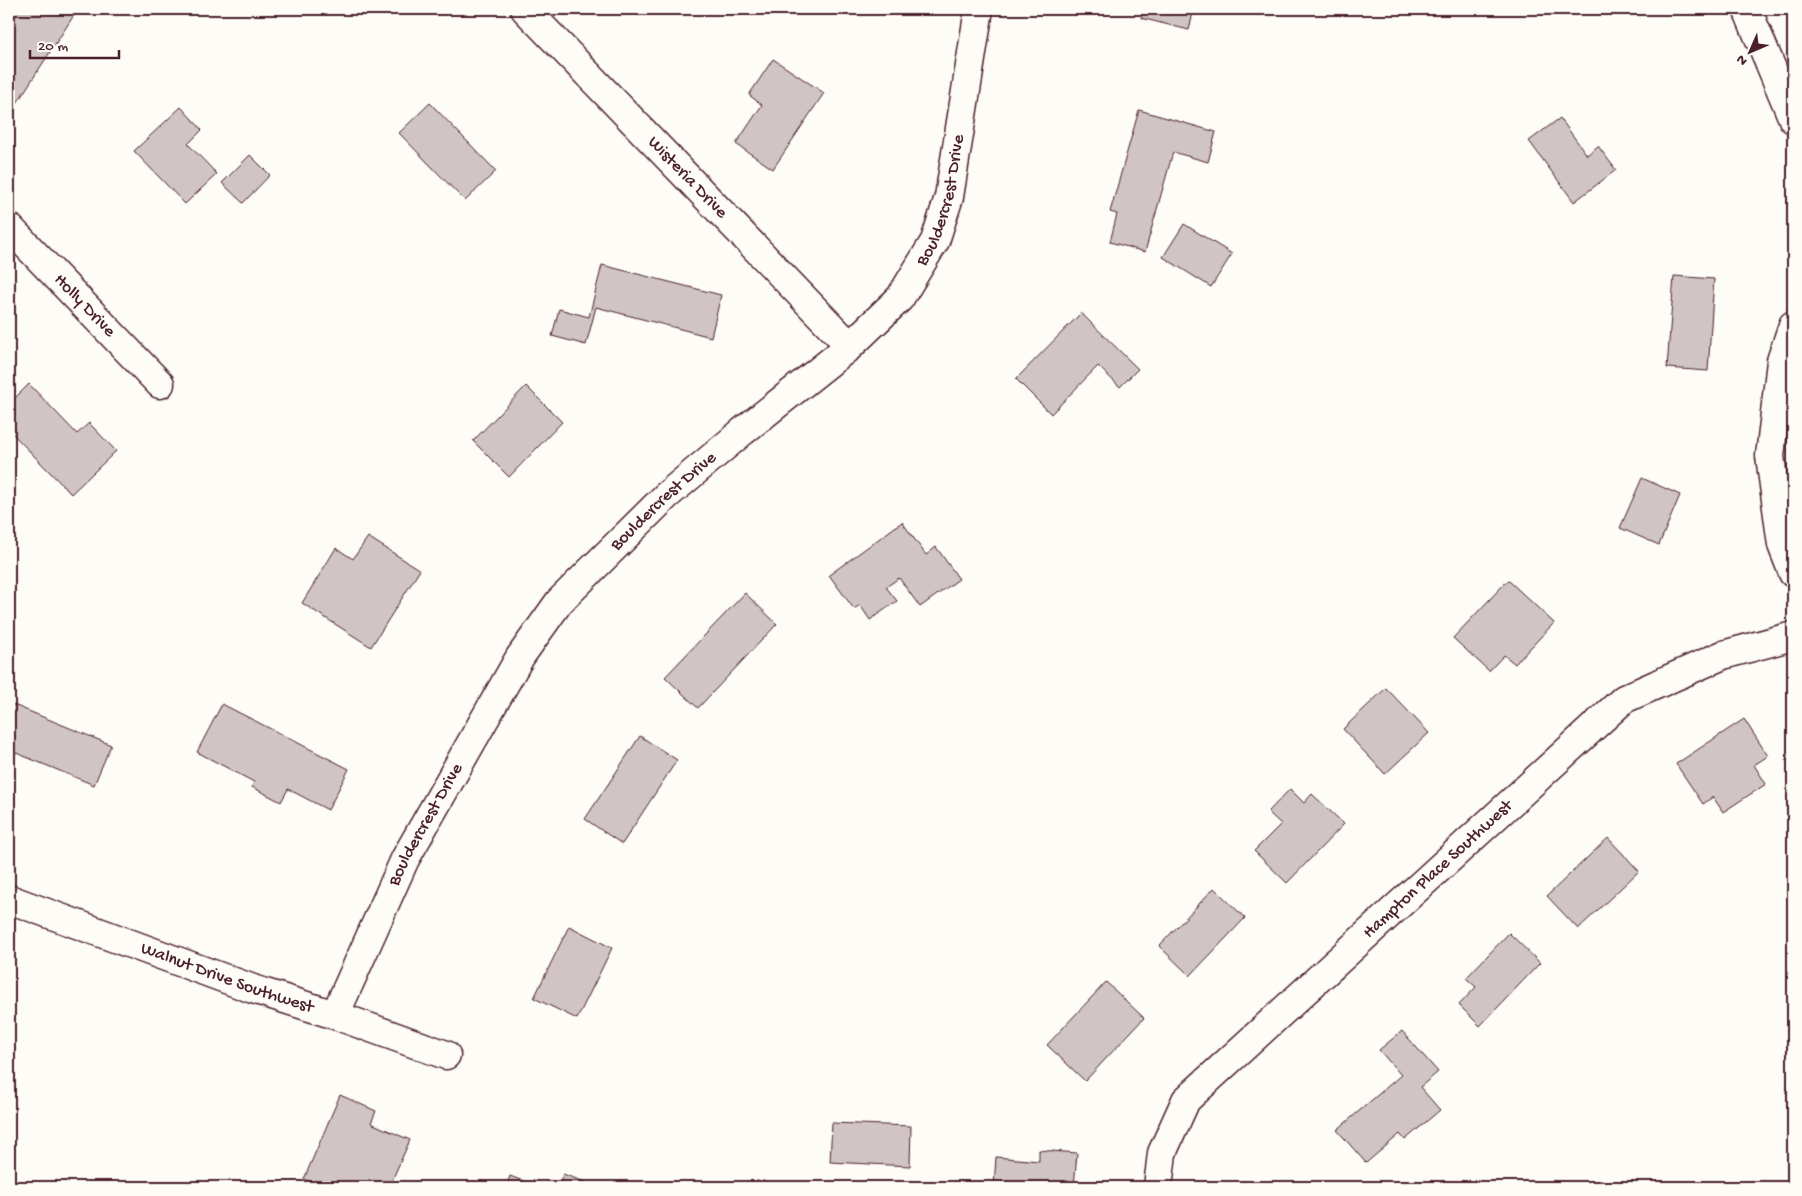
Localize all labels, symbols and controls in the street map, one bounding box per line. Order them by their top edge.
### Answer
scale bar [30,28,119,60]
north arrow [1724,28,1774,78]
text: 20 m [38,38,68,56]
text: N [1733,50,1752,69]
street label: Wisteria Drive [643,132,732,223]
street label: Bouldercrest Drive [911,132,969,271]
street label: Holly Drive [49,269,120,342]
street label: Bouldercrest Drive [606,447,721,556]
street label: Bouldercrest Drive [383,759,468,890]
street label: Hampton Place Southwest [1359,794,1518,943]
street label: Walnut Drive Southwest [138,938,318,1019]

